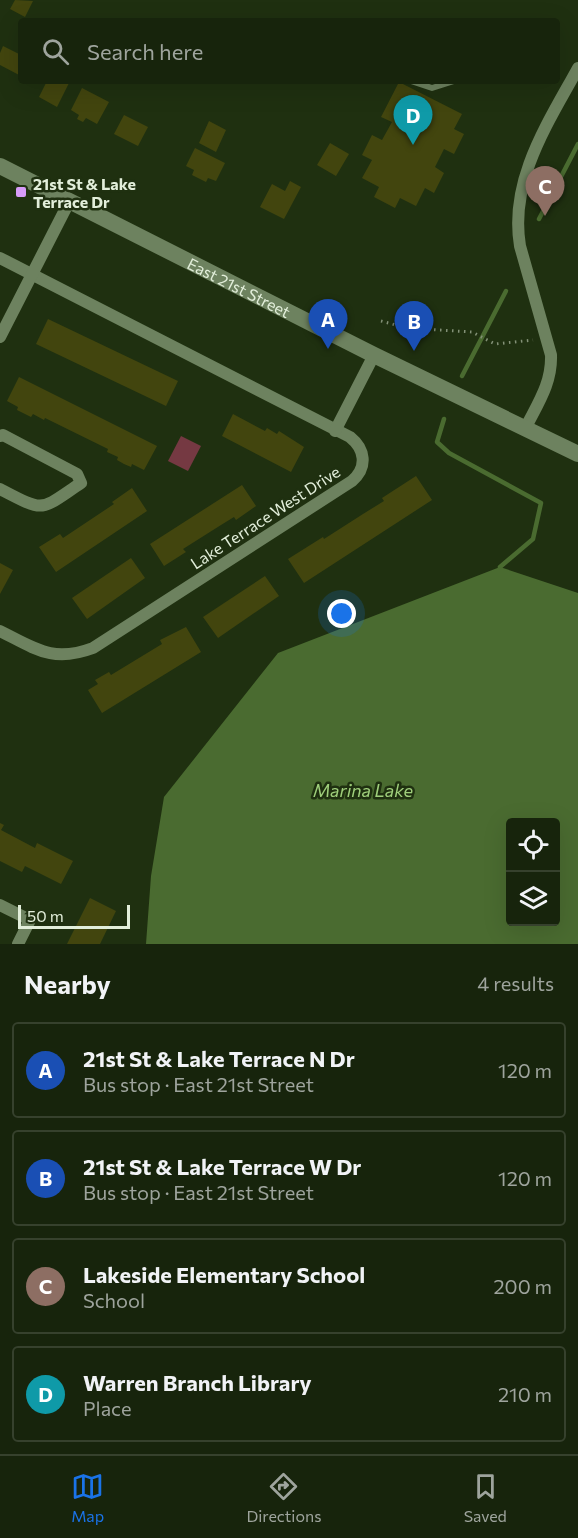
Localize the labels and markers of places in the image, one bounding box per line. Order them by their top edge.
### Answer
pin: D [394,96,432,145]
pin: C [526,166,564,216]
place label: 21st St & Lake Terrace Dr [33,174,136,211]
marker: 21st St & Lake Terrace Dr [14,185,28,199]
pin: A [308,300,348,349]
pin: B [394,302,434,351]

